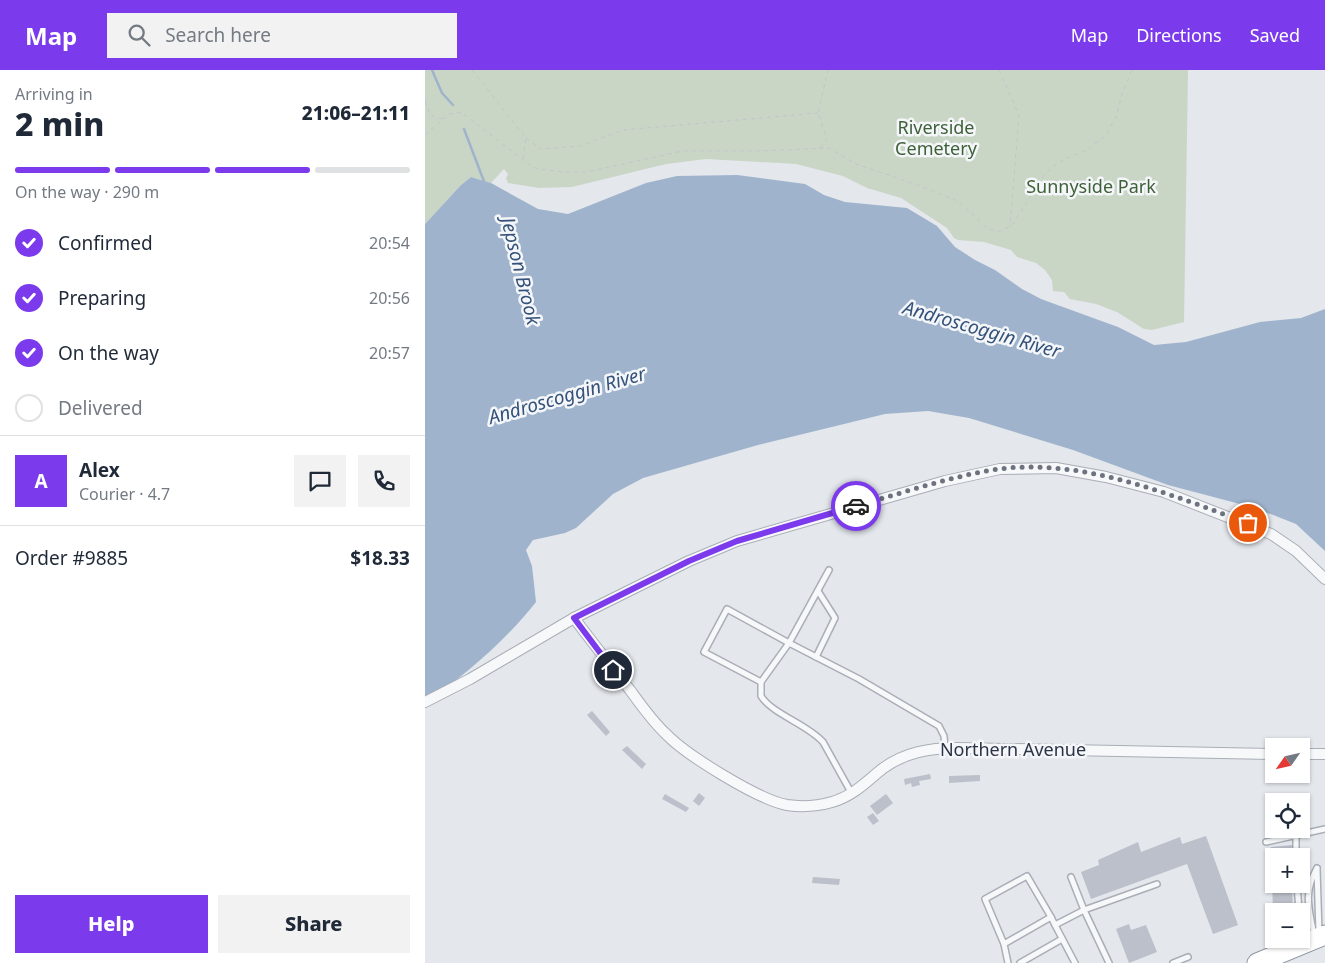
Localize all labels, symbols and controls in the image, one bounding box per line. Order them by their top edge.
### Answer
search box [107,13,457,58]
text: Map [25,19,77,52]
icon: search [125,21,153,49]
text: Search here [165,22,271,48]
text: Map [1071,23,1108,47]
text: Directions [1136,23,1222,47]
text: Saved [1250,23,1300,47]
text: Arriving in [15,83,93,105]
text: 21:06–21:11 [302,100,410,126]
text: 2 min [15,102,104,145]
park label: Riverside Cemetery [895,115,978,160]
park label: Sunnyside Park [1026,174,1156,198]
text: On the way · 290 m [15,181,159,203]
water label: Jepson Brook [494,212,547,328]
icon: check [15,229,43,257]
text: Confirmed [58,230,153,256]
text: 20:54 [369,232,410,254]
icon: check [15,284,43,312]
text: Preparing [58,285,146,311]
text: 20:56 [369,287,410,309]
water label: Androscoggin River [898,294,1065,364]
icon: check [15,339,43,367]
text: On the way [58,340,159,366]
text: 20:57 [369,342,410,364]
water label: Androscoggin River [483,360,650,430]
text: Delivered [58,395,143,421]
button: chat [294,455,346,507]
button: phone [358,455,410,507]
text: Alex [79,457,120,483]
text: A [34,468,48,494]
courier [831,481,881,531]
text: Courier · 4.7 [79,483,170,505]
icon: car [842,492,870,520]
pin [1227,502,1269,544]
icon: bag [1234,509,1262,537]
text: Order #9885 [15,545,128,571]
text: $18.33 [350,545,410,571]
pin [592,649,634,691]
icon: home [599,656,627,684]
street label: Northern Avenue [940,737,1086,761]
north arrow [1265,738,1310,782]
map controls [1265,738,1310,948]
button: locate [1265,793,1310,838]
button: + [1265,848,1310,893]
button: Help [15,895,208,953]
button: Share [218,895,410,953]
button: − [1265,903,1310,948]

